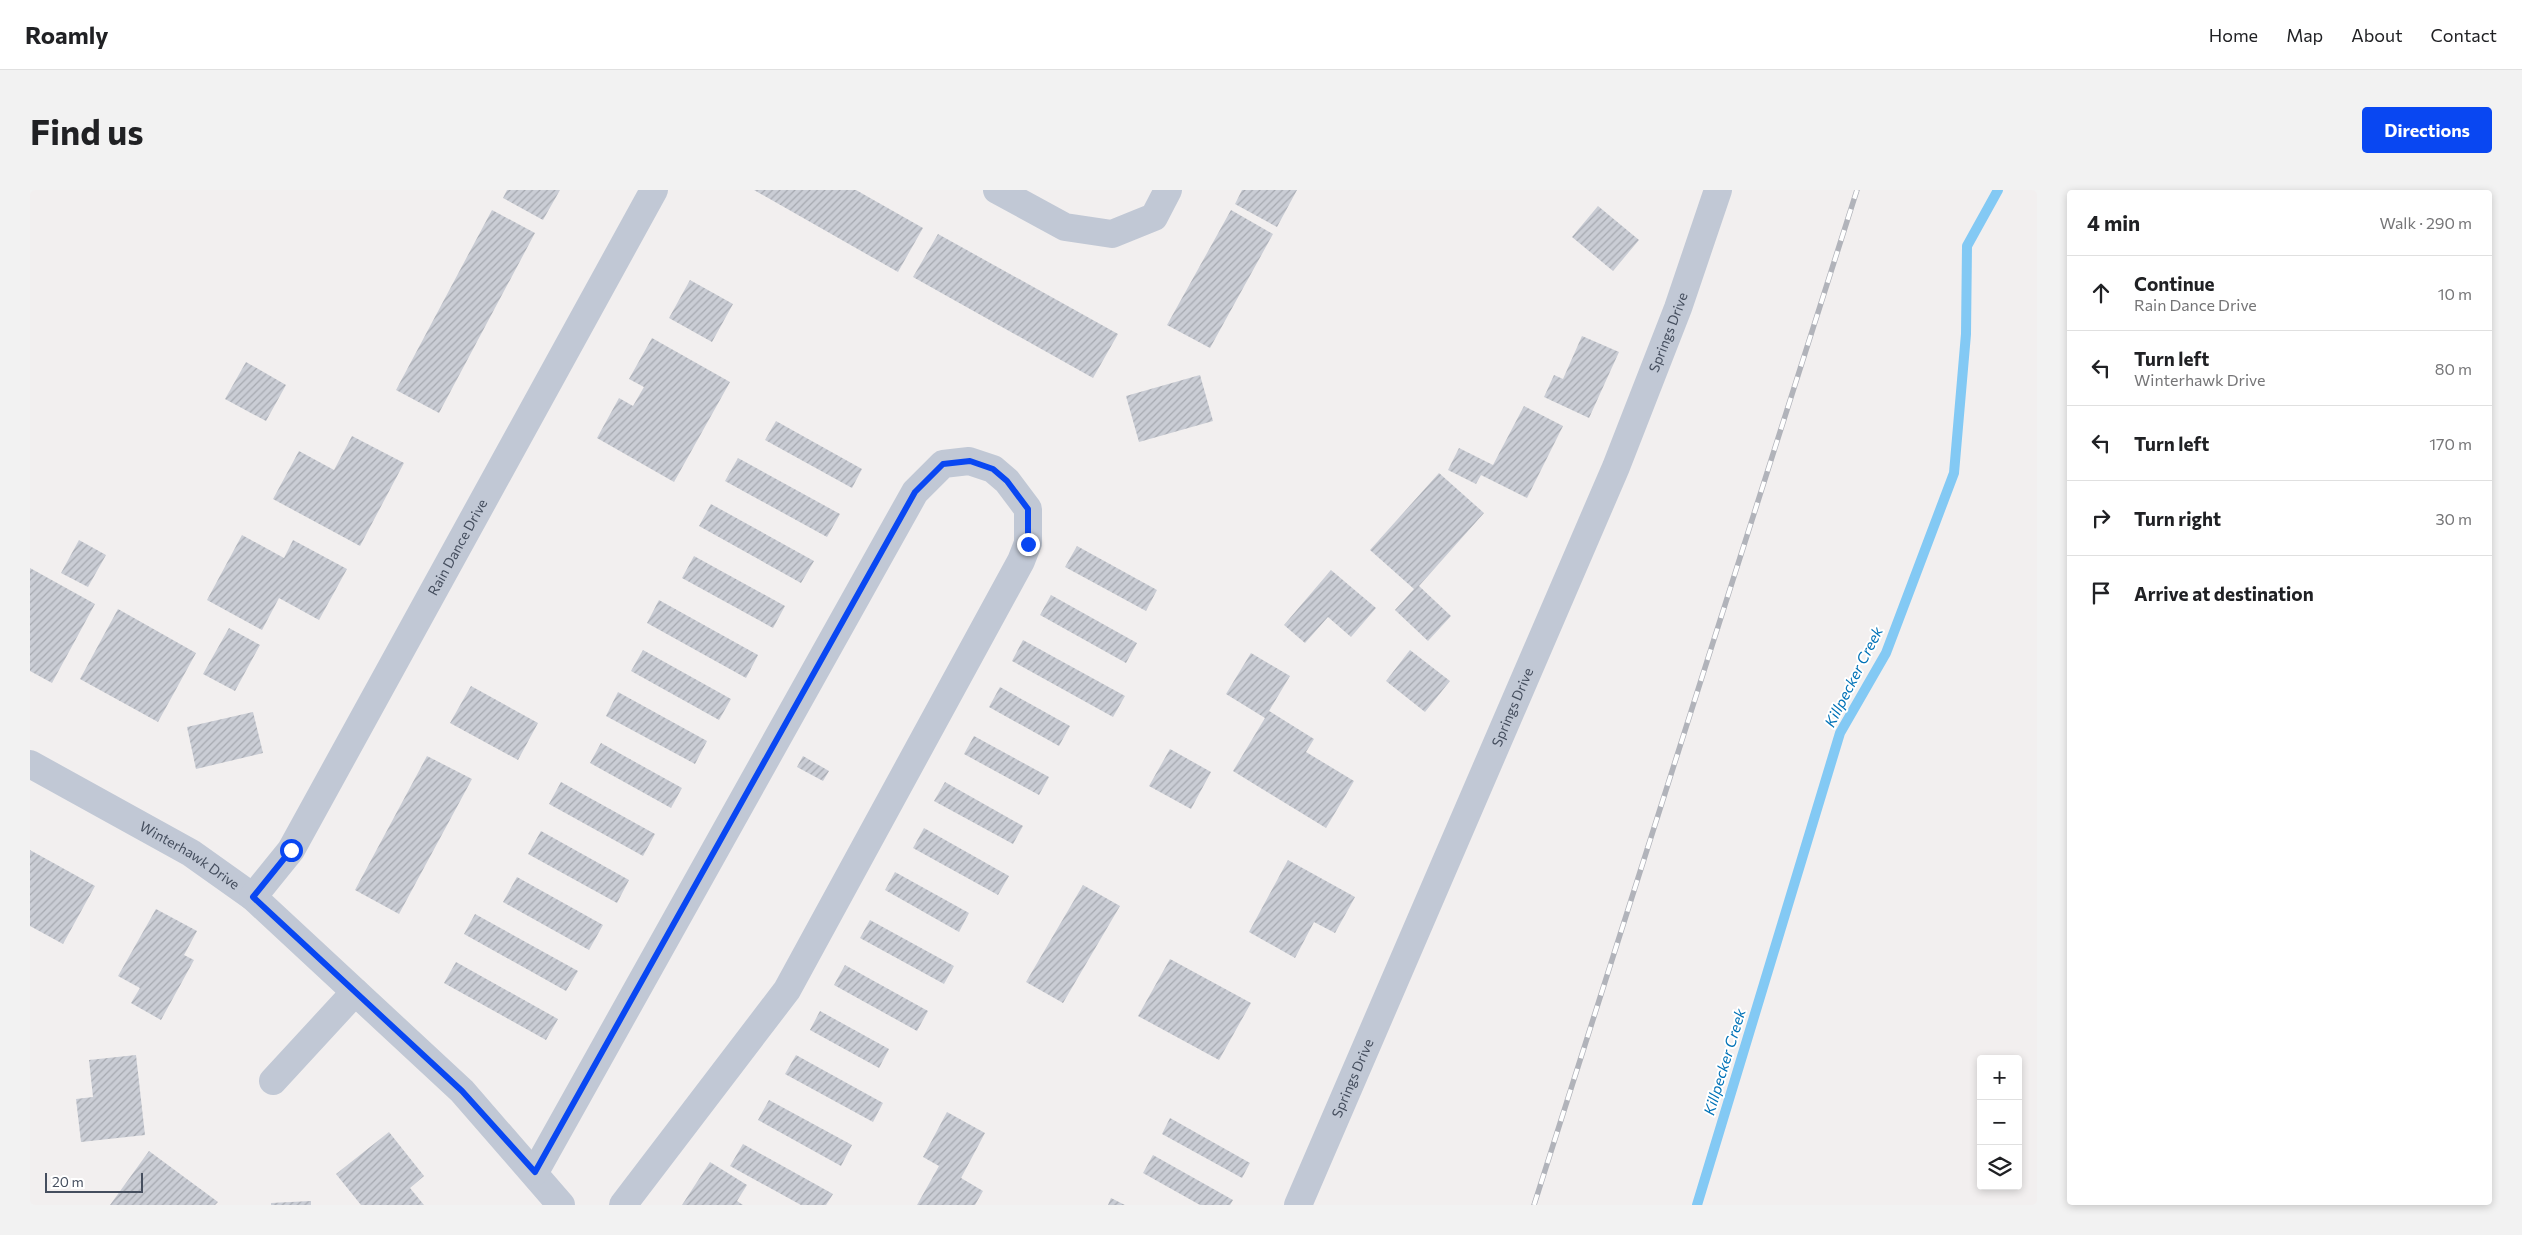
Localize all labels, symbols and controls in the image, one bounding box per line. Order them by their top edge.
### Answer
text: Roamly [25,20,108,49]
text: Home [2209,24,2258,46]
text: Map [2286,24,2323,46]
text: About [2351,24,2403,46]
text: Contact [2431,24,2497,46]
button: Directions [2362,107,2492,153]
text: Find us [30,109,144,152]
text: 4 min [2087,210,2140,235]
text: Walk · 290 m [2380,213,2472,232]
text: Continue [2134,272,2214,295]
icon: ahead [2087,279,2115,307]
text: 10 m [2438,284,2472,303]
street label: Springs Drive [1645,290,1691,375]
text: Rain Dance Drive [2134,295,2257,314]
text: Turn left [2134,347,2209,370]
icon: left [2087,354,2115,382]
text: 80 m [2435,359,2472,378]
text: Winterhawk Drive [2134,370,2265,389]
icon: left [2087,429,2115,457]
text: Turn left [2134,432,2209,455]
text: 170 m [2429,434,2472,453]
street label: Rain Dance Drive [424,496,490,598]
icon: right [2087,504,2115,532]
text: Turn right [2134,507,2221,530]
text: 30 m [2435,509,2472,528]
route end [1017,533,1040,556]
icon: arrive [2087,579,2115,607]
text: Arrive at destination [2134,582,2314,605]
water label: Killpecker Creek [1820,623,1887,730]
street label: Springs Drive [1488,665,1536,749]
street label: Winterhawk Drive [137,817,243,893]
route start [280,839,303,862]
water label: Killpecker Creek [1699,1006,1749,1117]
street label: Springs Drive [1328,1036,1377,1120]
map controls [1977,1055,2022,1190]
button: + [1977,1055,2022,1100]
button: − [1977,1100,2022,1145]
button: layers [1977,1145,2022,1190]
scale bar [45,1170,142,1193]
text: 20 m [52,1173,84,1190]

